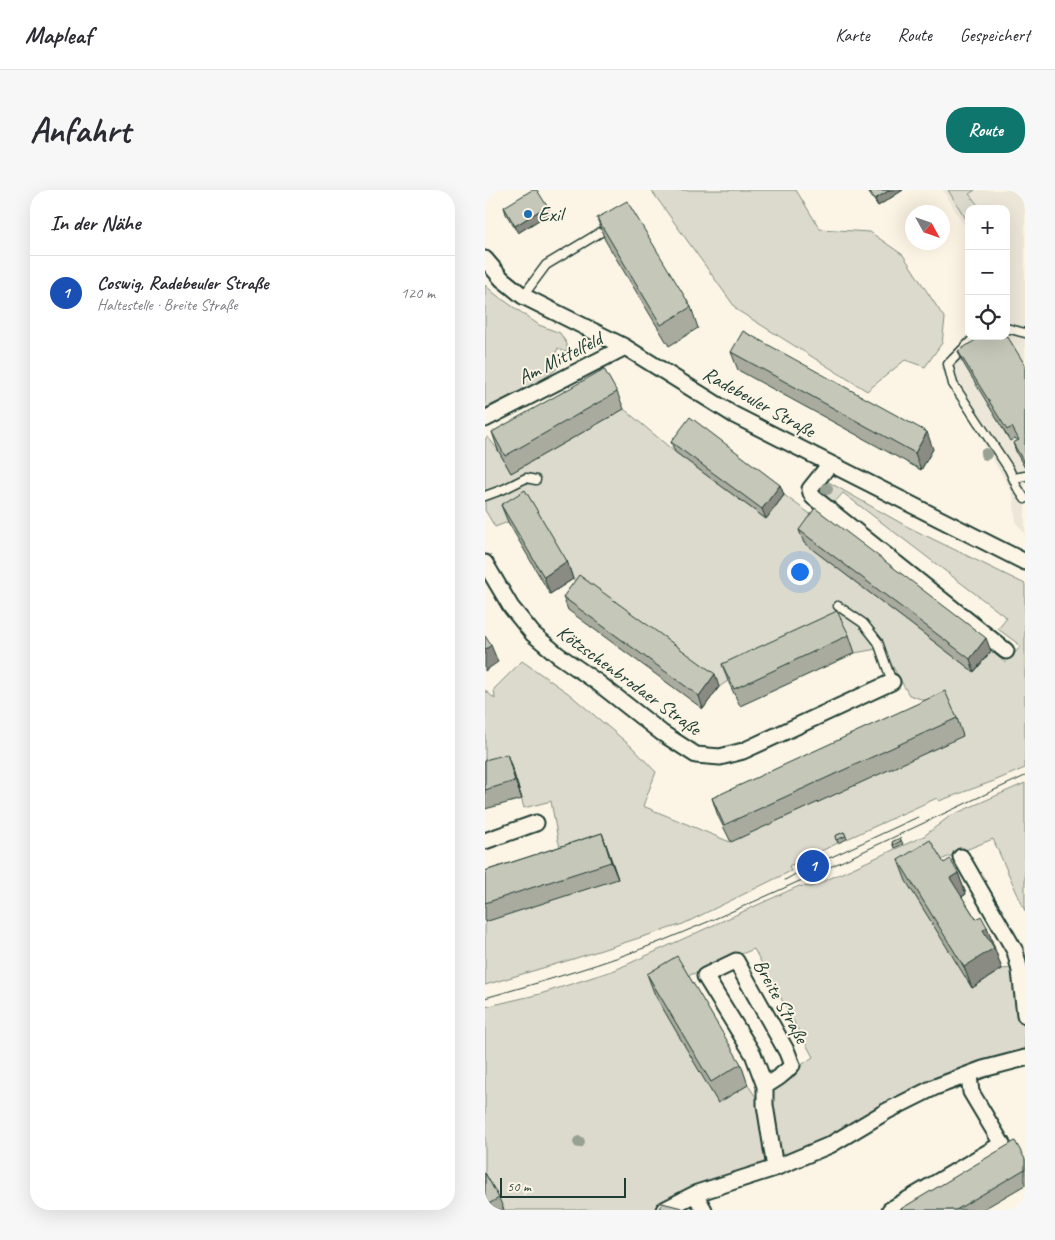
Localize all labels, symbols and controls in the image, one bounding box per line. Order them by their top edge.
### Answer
text: Mapleaf [25,20,92,50]
text: Karte [835,24,870,46]
text: Route [898,24,932,46]
text: Gespeichert [960,24,1030,46]
button: Route [946,107,1025,153]
text: Anfahrt [30,108,130,153]
place label: Exil [538,202,567,227]
north arrow [905,205,950,250]
map controls [965,205,1010,340]
button: + [965,205,1010,250]
marker: Exil [522,208,534,220]
text: In der Nähe [50,210,140,236]
button: − [965,250,1010,295]
text: Coswig, Radebeuler Straße [97,271,268,295]
text: 1 [62,283,70,303]
text: 120 m [401,283,435,303]
text: Haltestelle · Breite Straße [97,295,237,315]
button: locate [965,295,1010,340]
street label: Am Mittelfeld [514,325,609,390]
street label: Radebeuler Straße [699,361,821,444]
your location [787,559,813,585]
street label: Kötzschenbrodaer Straße [552,619,707,742]
pin: 1 [797,847,829,885]
street label: Breite Straße [748,955,815,1049]
scale bar [500,1175,626,1198]
text: 50 m [507,1178,531,1195]

